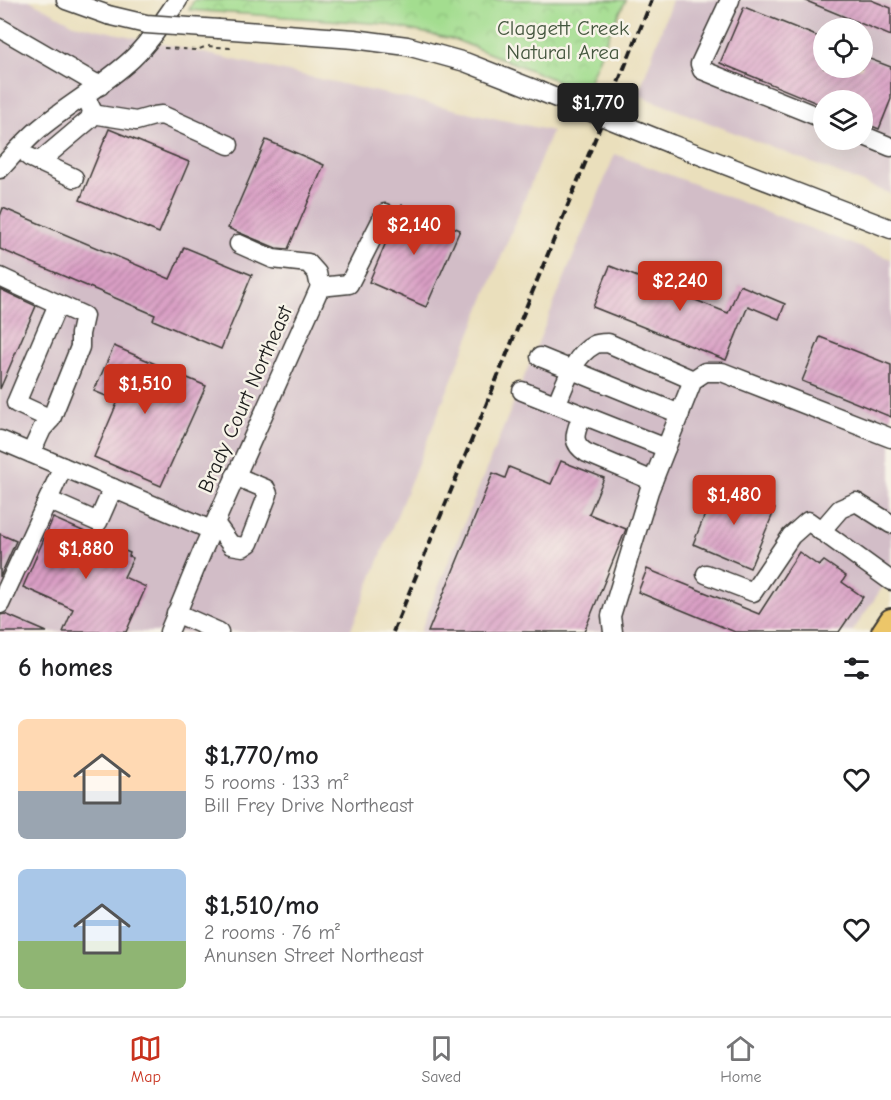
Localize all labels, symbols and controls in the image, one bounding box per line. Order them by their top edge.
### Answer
park label: Claggett Creek Natural Area [497,16,629,64]
map controls [813,18,873,150]
button: locate [813,18,873,78]
pin: $1,770 [549,83,647,134]
button: layers [813,90,873,150]
text: $1,770 [571,91,625,114]
pin: $2,140 [365,205,463,256]
text: $2,140 [387,213,441,236]
pin: $2,240 [631,261,729,312]
text: $2,240 [652,269,708,292]
street label: Brady Court Northeast [193,301,297,496]
pin: $1,510 [96,364,194,415]
text: $1,510 [118,372,172,395]
pin: $1,480 [685,475,783,526]
text: $1,480 [707,483,761,506]
pin: $1,880 [37,529,135,580]
text: $1,880 [58,537,114,560]
icon: filters [840,652,873,685]
text: 6 homes [18,653,113,683]
text: $1,770/mo [204,741,319,771]
icon: home [66,743,138,815]
icon: heart [840,763,873,796]
text: 5 rooms · 133 m² [204,771,348,794]
text: Bill Frey Drive Northeast [204,794,413,817]
text: $1,510/mo [204,891,319,921]
icon: home [66,893,138,965]
icon: heart [840,913,873,946]
text: 2 rooms · 76 m² [204,921,340,944]
text: Anunsen Street Northeast [204,944,423,967]
tab: Map [129,1032,162,1086]
tab: Saved [421,1032,461,1086]
tab: Home [720,1032,762,1086]

